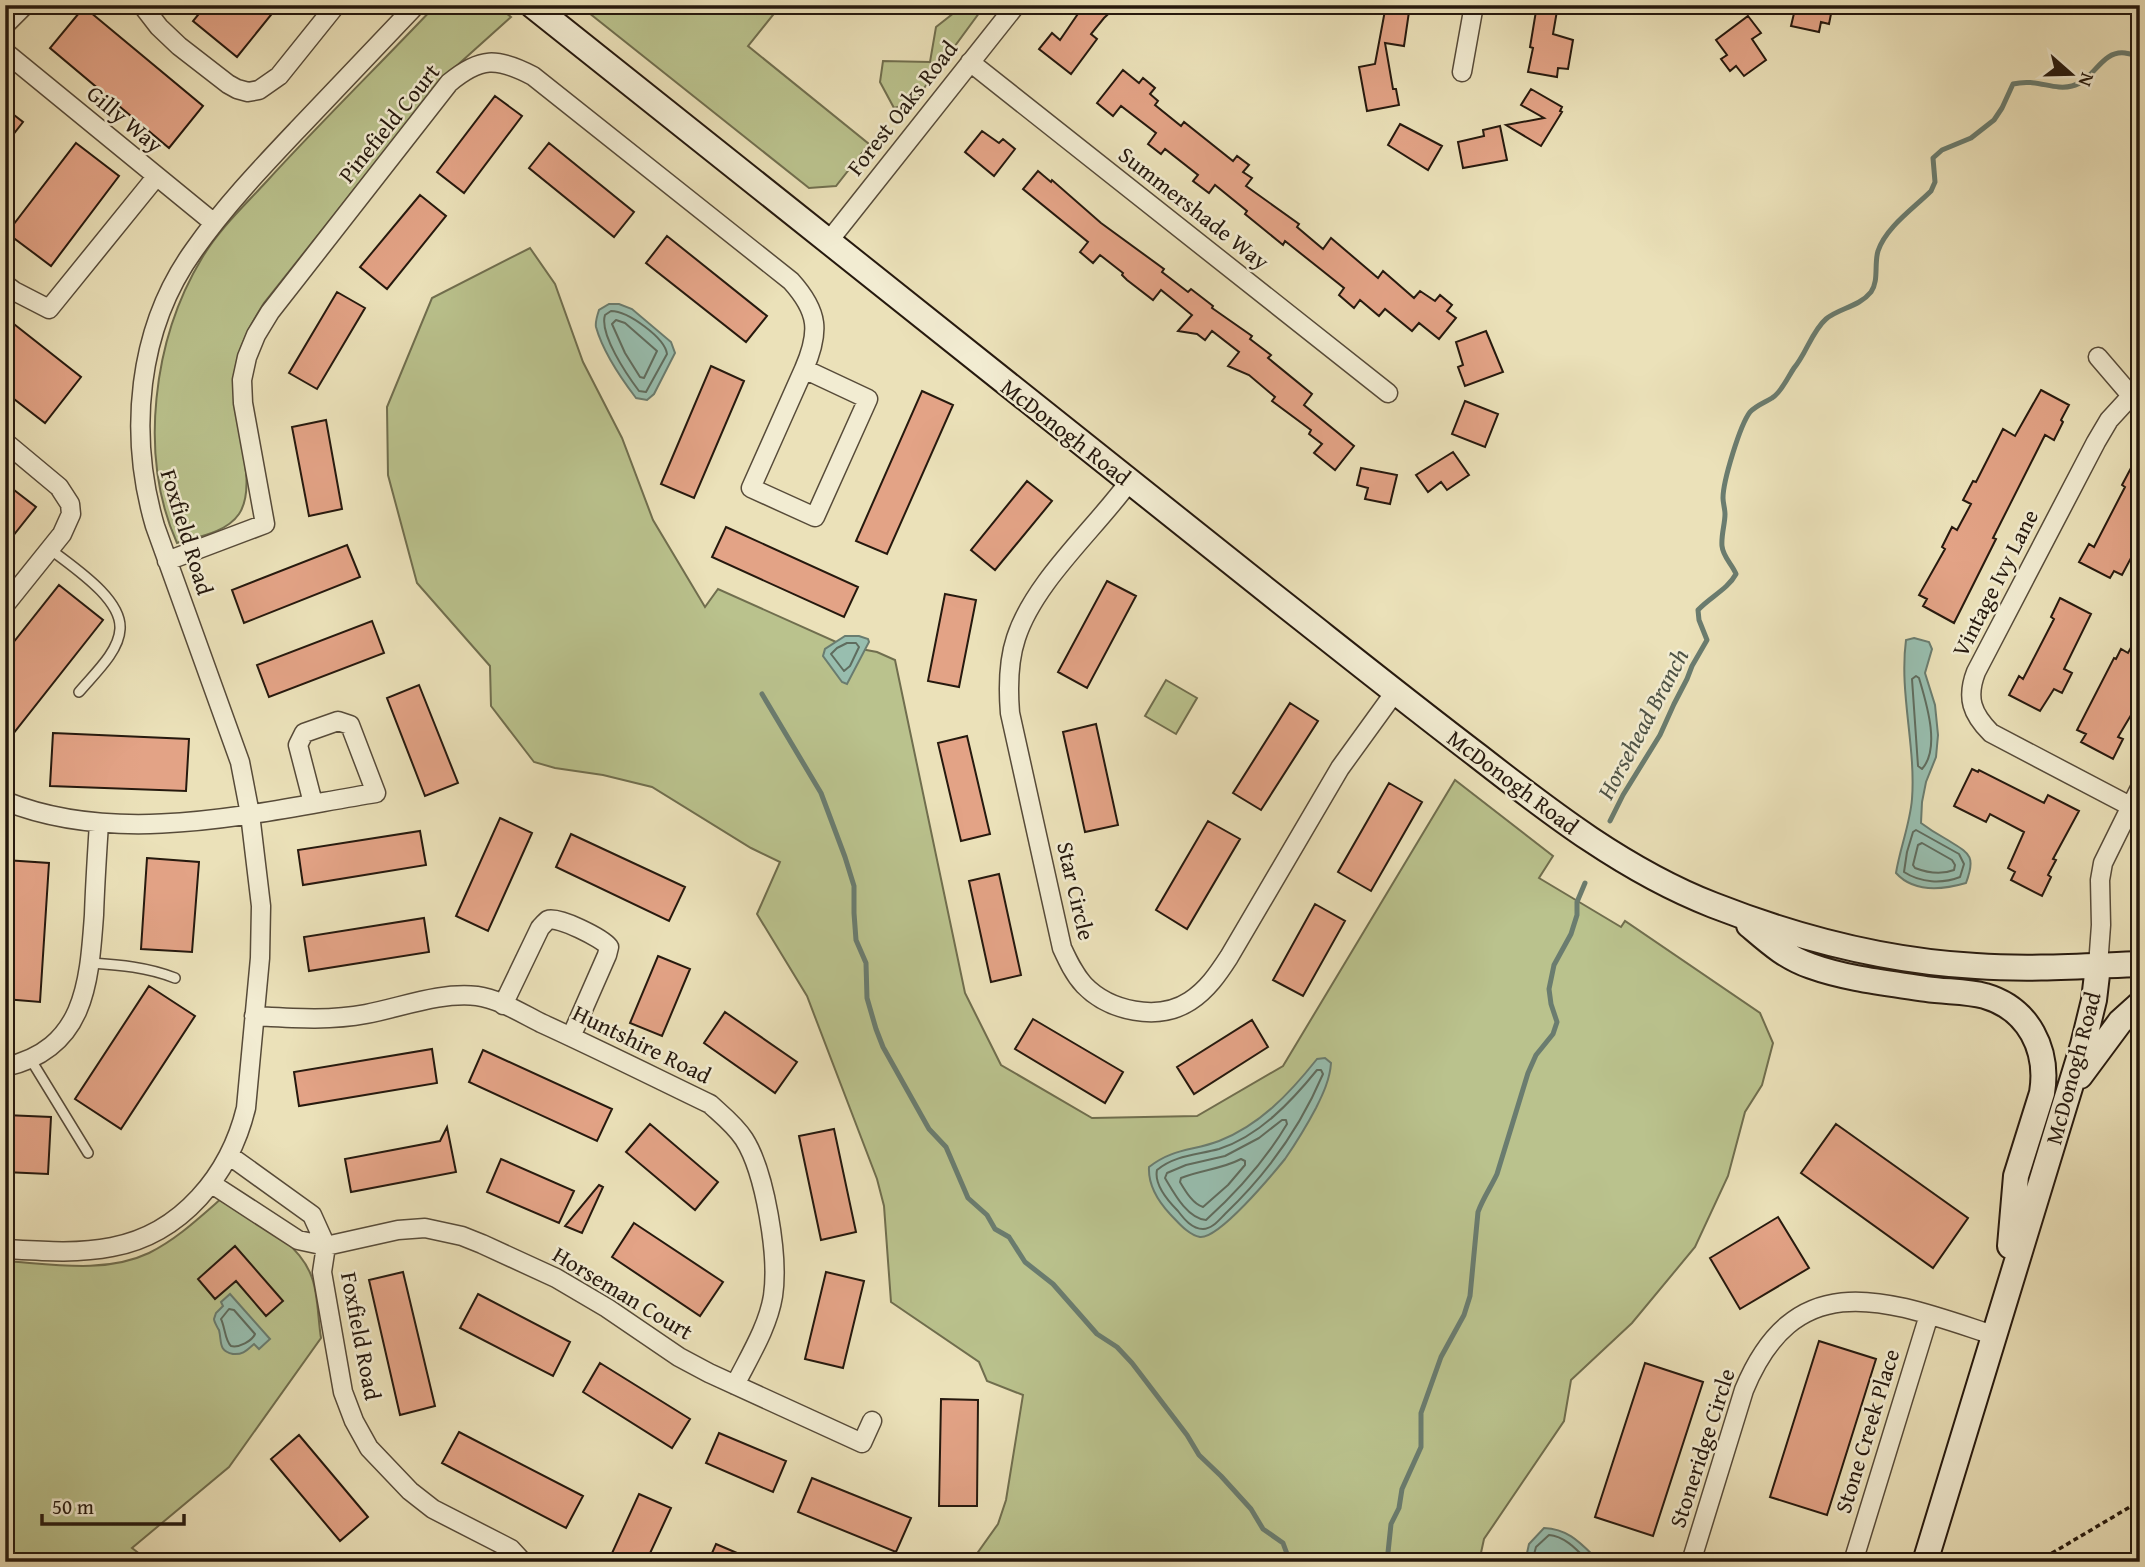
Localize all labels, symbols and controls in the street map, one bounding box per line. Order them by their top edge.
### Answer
street label: Forest Oaks Road [838,33,965,182]
north arrow [2036,38,2106,108]
street label: Pinefield Court [330,56,447,190]
text: N [2072,69,2102,91]
street label: Gilly Way [80,77,171,161]
street label: Summershade Way [1112,138,1277,277]
street label: McDonogh Road [994,370,1139,493]
street label: Foxfield Road [153,465,222,599]
street label: Vintage Ivy Lane [1943,503,2046,662]
water label: Horsehead Branch [1588,642,1697,806]
street label: McDonogh Road [1441,721,1586,842]
street label: Star Circle [1049,838,1104,943]
street label: McDonogh Road [2036,987,2109,1148]
street label: Huntshire Road [567,996,718,1092]
street label: Horseman Court [547,1238,700,1347]
street label: Foxfield Road [333,1269,390,1404]
street label: Stone Creek Place [1826,1344,1907,1517]
street label: Stoneridge Circle [1660,1364,1743,1532]
scale bar [42,1483,184,1527]
text: 50 m [52,1491,94,1522]

